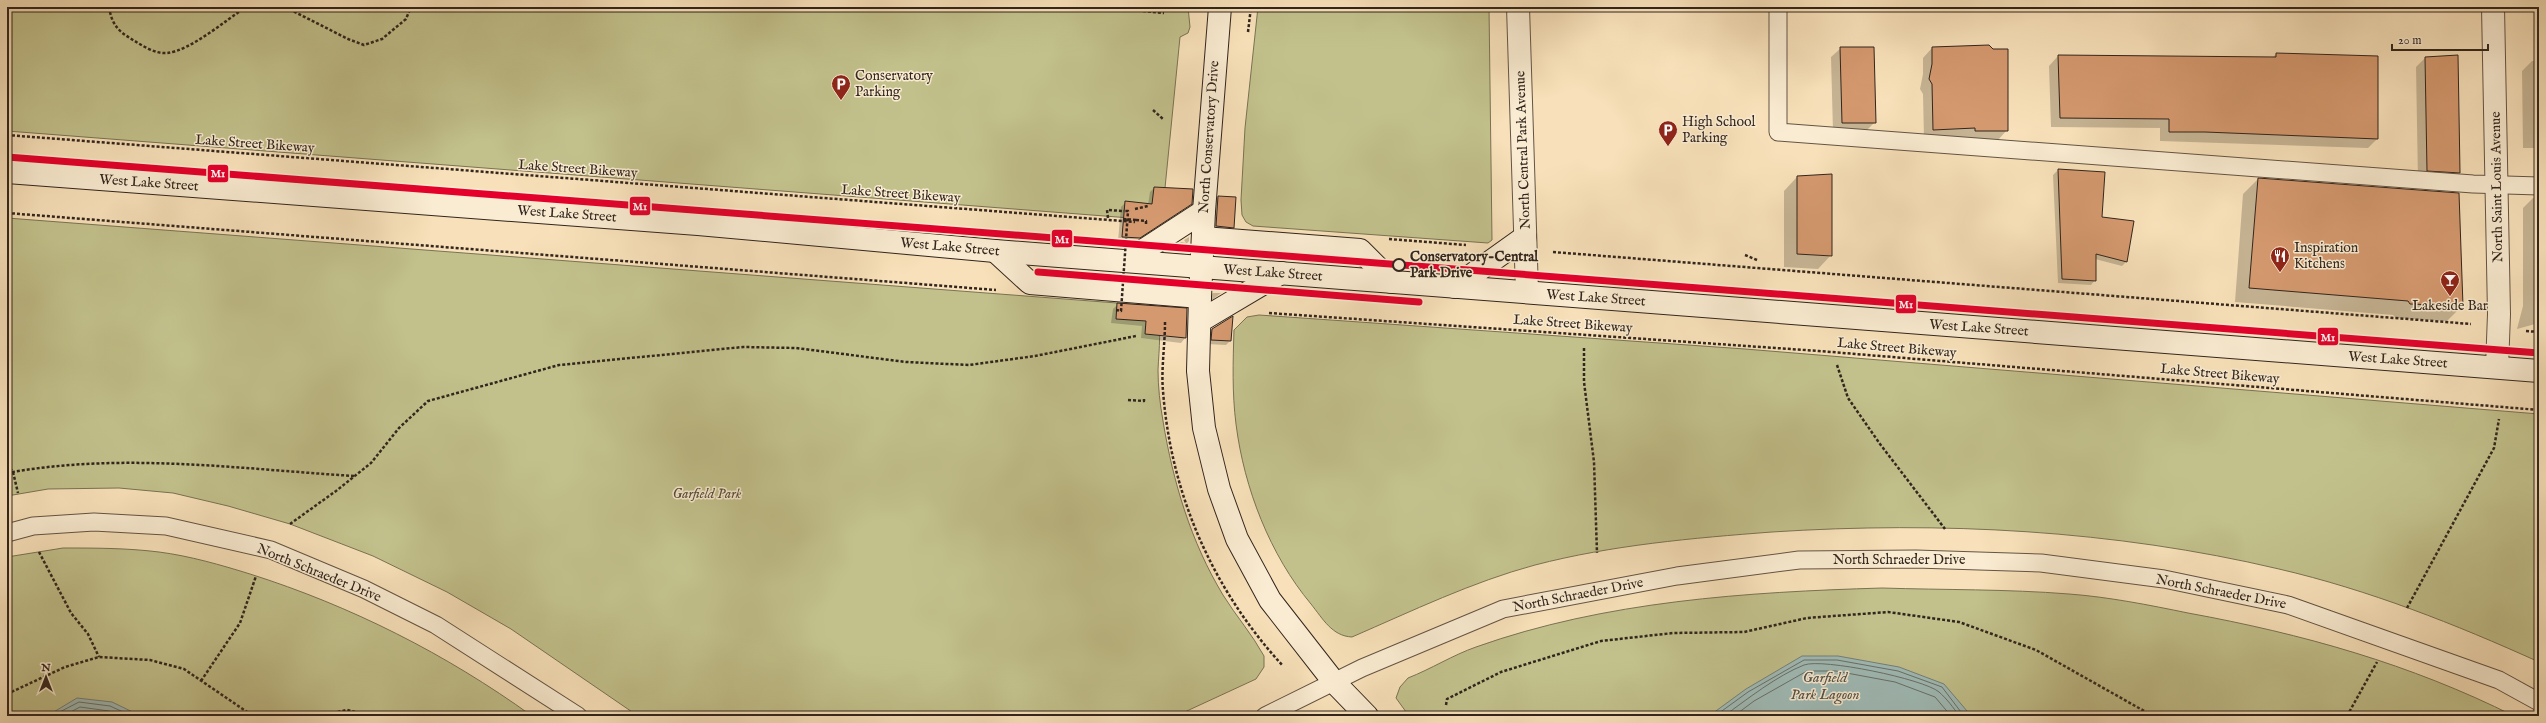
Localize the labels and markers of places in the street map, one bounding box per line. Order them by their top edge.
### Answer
place label: Conservatory Parking [855,67,933,101]
parking icon: Conservatory Parking [830,73,852,101]
place label: High School Parking [1682,113,1755,147]
parking icon: High School Parking [1657,119,1679,147]
place label: Inspiration Kitchens [2294,239,2359,273]
restaurant icon: Inspiration Kitchens [2269,245,2291,273]
place label: Conservatory-Central Park Drive [1410,248,1539,282]
marker: Conservatory-Central Park Drive [1392,258,1406,272]
bar icon: Lakeside Bar [2439,269,2461,297]
place label: Lakeside Bar [2412,297,2488,315]

